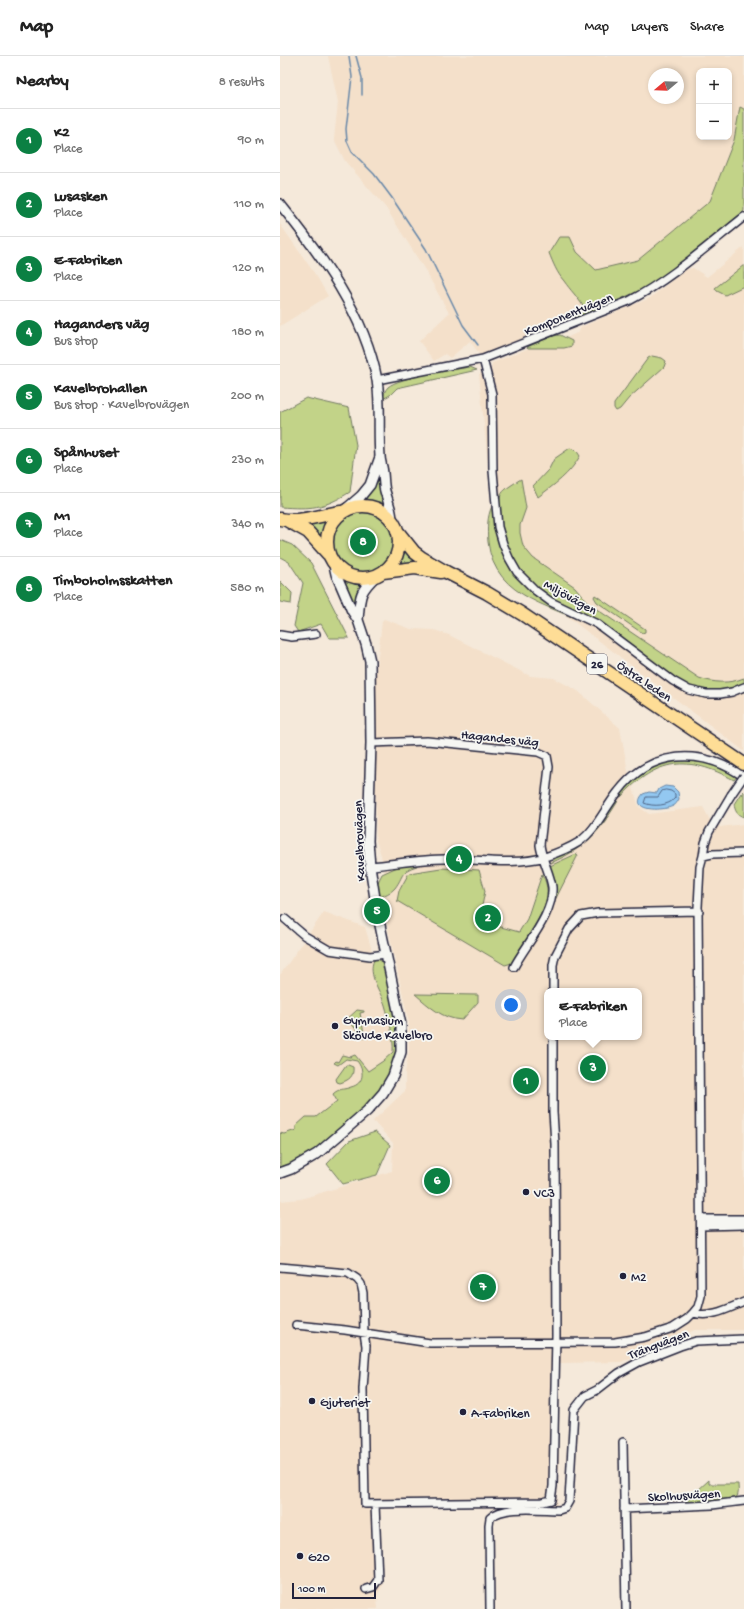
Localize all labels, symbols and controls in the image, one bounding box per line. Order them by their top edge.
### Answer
text: Map [20,16,53,39]
text: Map [585,19,609,36]
text: Layers [631,19,668,36]
text: Share [690,19,724,36]
north arrow [648,68,684,104]
map controls [696,68,732,140]
button: + [696,68,732,104]
text: Nearby [16,72,69,92]
text: 8 results [219,75,264,90]
button: − [696,104,732,140]
text: K2 [54,124,70,142]
text: 1 [26,133,32,148]
text: 90 m [238,133,264,148]
text: Place [54,142,82,157]
text: Lusasken [54,188,107,206]
text: 2 [26,197,32,212]
text: 110 m [234,197,264,212]
text: Place [54,206,82,221]
text: E-Fabriken [54,252,122,270]
text: 3 [26,261,32,276]
text: 120 m [233,261,264,276]
text: Place [54,270,82,285]
street label: Komponentvägen [523,290,616,340]
text: Haganders väg [54,316,149,334]
text: 4 [26,325,32,340]
text: 180 m [232,325,264,340]
text: Bus stop [54,334,98,349]
text: Kavelbrohallen [54,380,147,398]
text: 5 [26,389,32,404]
text: 200 m [231,389,264,404]
text: Bus stop · Kavelbrovägen [54,398,189,413]
text: Spånhuset [54,444,118,462]
text: 6 [26,453,32,468]
text: 230 m [231,453,264,468]
text: Place [54,462,82,477]
text: M1 [54,508,70,526]
text: 7 [26,517,32,532]
text: 340 m [231,517,264,532]
text: Place [54,526,82,541]
pin: 8 [350,527,376,557]
text: Timboholmsskatten [54,572,172,590]
street label: Miljövägen [541,577,600,619]
text: 8 [25,581,33,596]
text: 580 m [230,581,264,596]
text: Place [54,590,82,605]
road number: 26 [587,654,607,674]
street label: Östra leden [613,658,675,706]
street label: Hagandes väg [460,728,539,751]
street label: Kavelbrovägen [352,799,369,882]
pin: 4 [446,844,472,874]
pin: 5 [364,896,390,926]
pin: 2 [475,903,501,933]
popup [544,988,642,1040]
your location [501,995,521,1015]
text: E-Fabriken [559,998,627,1016]
place label: Gymnasium Skövde Kavelbro [343,1014,433,1044]
text: Place [559,1016,587,1031]
marker: Gymnasium Skövde Kavelbro [330,1021,340,1031]
pin: 3 [580,1053,606,1083]
pin: 1 [513,1066,539,1096]
pin: 6 [424,1166,450,1196]
marker: VC3 [521,1187,531,1197]
place label: VC3 [533,1187,555,1202]
marker: M2 [618,1271,628,1281]
place label: M2 [631,1271,647,1286]
pin: 7 [470,1272,496,1302]
street label: Trängvägen [626,1327,692,1364]
marker: Gjuteriet [307,1396,317,1406]
place label: Gjuteriet [320,1396,371,1411]
marker: A-Fabriken [458,1407,468,1417]
place label: A-Fabriken [471,1407,530,1422]
street label: Skolhusvägen [648,1487,722,1506]
marker: G20 [295,1551,305,1561]
place label: G20 [308,1551,331,1566]
scale bar [292,1581,376,1600]
text: 100 m [298,1584,325,1596]

